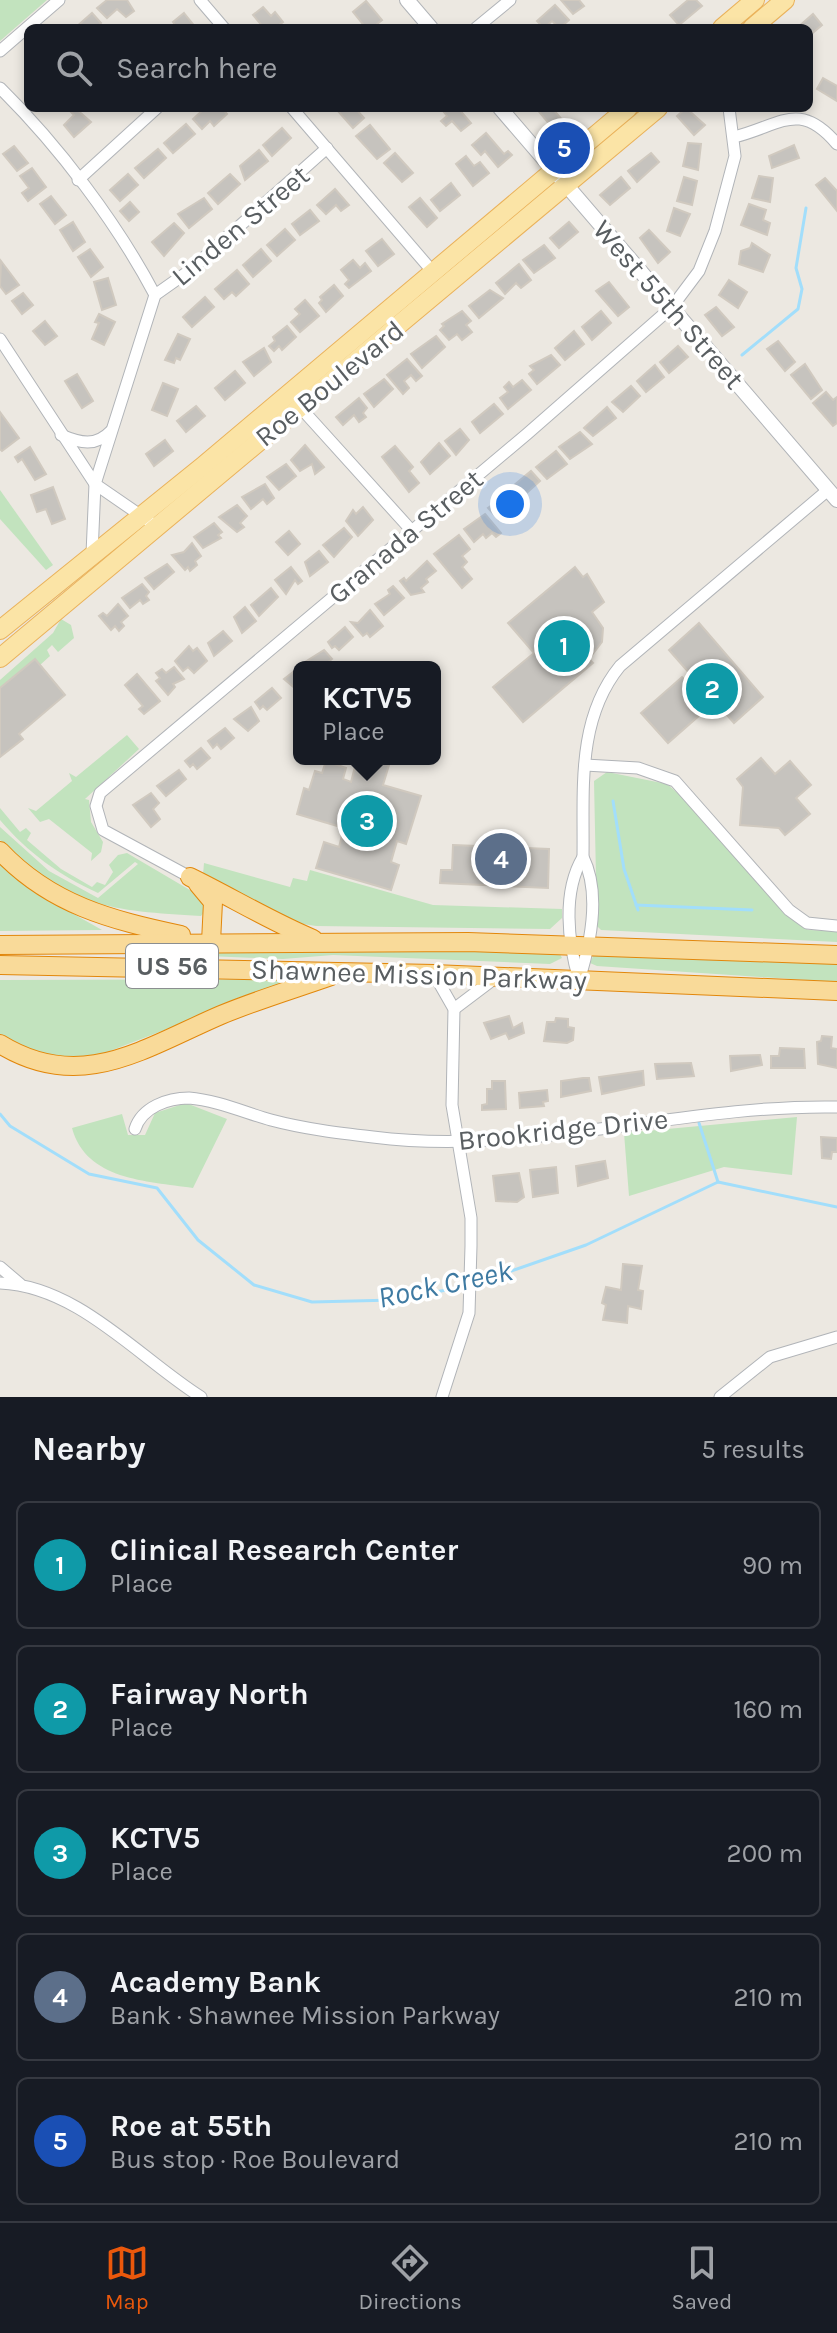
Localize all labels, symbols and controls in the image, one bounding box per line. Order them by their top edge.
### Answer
search box [24,24,813,112]
icon: search [52,46,96,90]
text: Search here [116,50,277,86]
pin: 5 [538,118,590,178]
street label: Linden Street [165,158,316,293]
street label: West 55th Street [586,213,751,396]
street label: Roe Boulevard [248,313,410,453]
street label: Granada Street [321,462,489,611]
your location [490,484,530,524]
pin: 1 [538,616,590,676]
pin: 2 [686,659,738,719]
popup [293,661,441,765]
text: KCTV5 [322,680,412,716]
text: Place [322,716,385,747]
pin: 3 [341,791,393,851]
pin: 4 [475,829,527,889]
road number: US 56 [126,944,218,988]
street label: Shawnee Mission Parkway [250,952,587,997]
street label: Brookridge Drive [456,1102,670,1157]
water label: Rock Creek [374,1252,516,1316]
text: Nearby [32,1429,146,1469]
text: 5 results [701,1434,805,1465]
text: Clinical Research Center [110,1532,458,1568]
text: 1 [55,1550,65,1581]
text: 90 m [742,1550,803,1581]
text: Place [110,1568,173,1599]
text: Fairway North [110,1676,309,1712]
text: 2 [52,1694,68,1725]
text: 160 m [734,1694,803,1725]
text: Place [110,1712,173,1743]
text: KCTV5 [110,1820,200,1856]
text: 3 [52,1838,68,1869]
text: 200 m [727,1838,803,1869]
text: Place [110,1856,173,1887]
text: Academy Bank [110,1964,321,2000]
text: 4 [52,1982,68,2013]
text: 210 m [733,1982,803,2013]
text: Bank · Shawnee Mission Parkway [110,2000,500,2031]
text: Roe at 55th [110,2108,272,2144]
text: 5 [52,2126,68,2157]
text: 210 m [733,2126,803,2157]
text: Bus stop · Roe Boulevard [110,2144,400,2175]
tab: Map [105,2241,149,2315]
tab: Directions [358,2241,462,2315]
tab: Saved [671,2241,732,2315]

